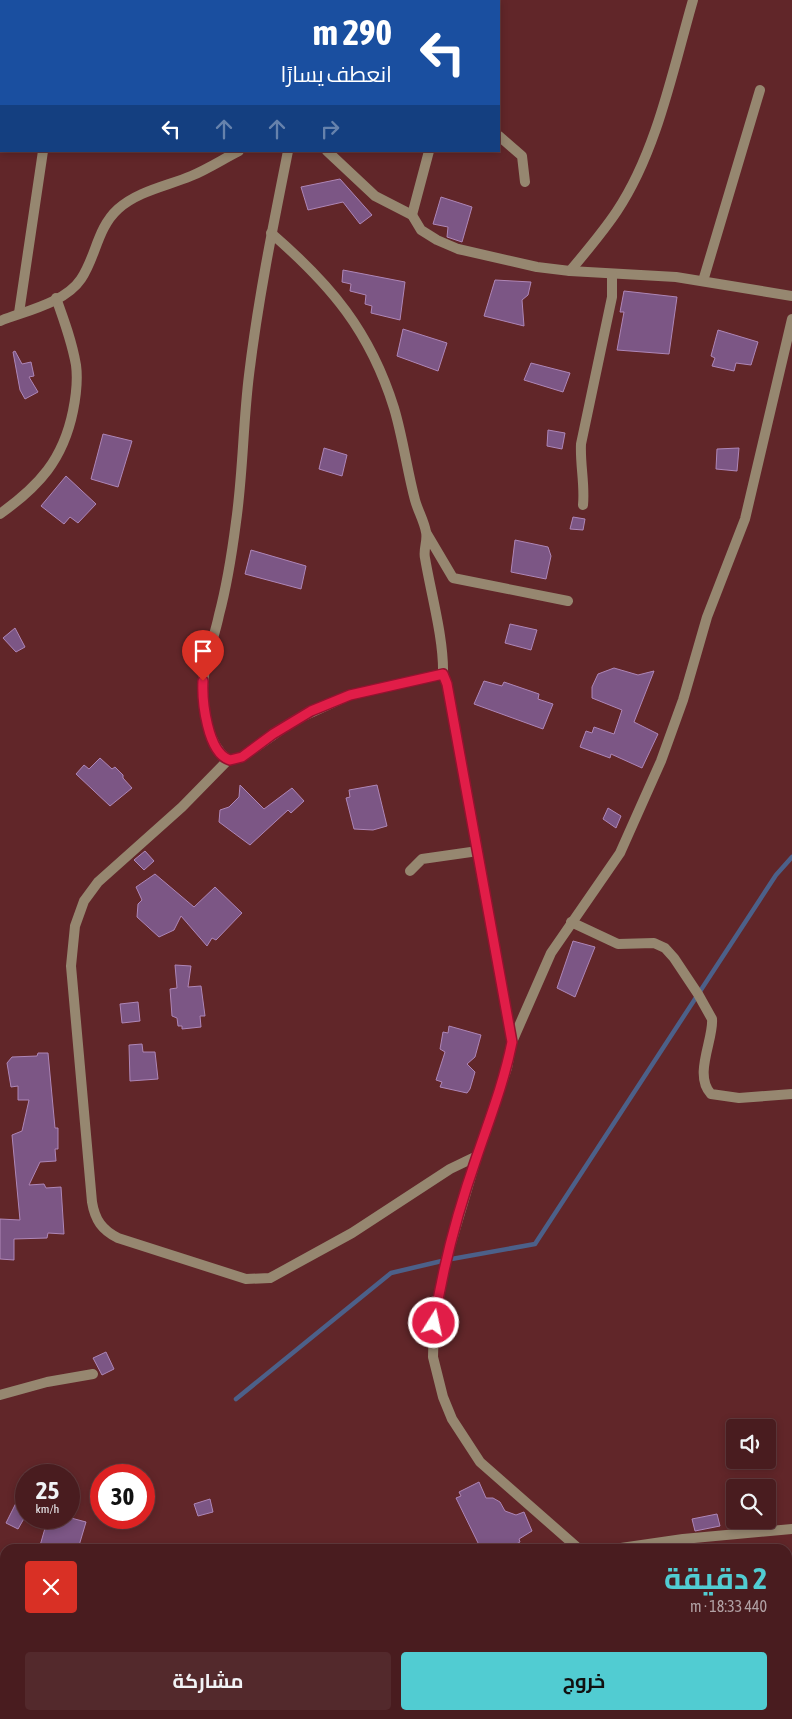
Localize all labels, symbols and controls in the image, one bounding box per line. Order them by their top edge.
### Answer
text: 290 m [313,12,392,52]
icon: left [410,20,475,85]
text: انعطف يسارًا [281,61,392,87]
icon: left [157,115,185,143]
icon: ahead [210,115,238,143]
icon: ahead [263,115,291,143]
icon: right [316,115,344,143]
pin [182,630,224,681]
icon: arrive [189,637,217,665]
position arrow [407,1296,459,1348]
map controls [726,1419,776,1529]
button: sound [726,1419,776,1469]
speed limit sign: 30 [90,1464,155,1529]
text: 25 [36,1476,59,1504]
button: search [726,1479,776,1529]
text: km/h [36,1502,59,1516]
button: close [25,1561,77,1613]
text: 2 دقيقة [664,1561,767,1595]
text: 440 m · 18:33 [690,1597,767,1615]
button: مشاركة [25,1652,391,1710]
button: خروج [401,1652,767,1710]

